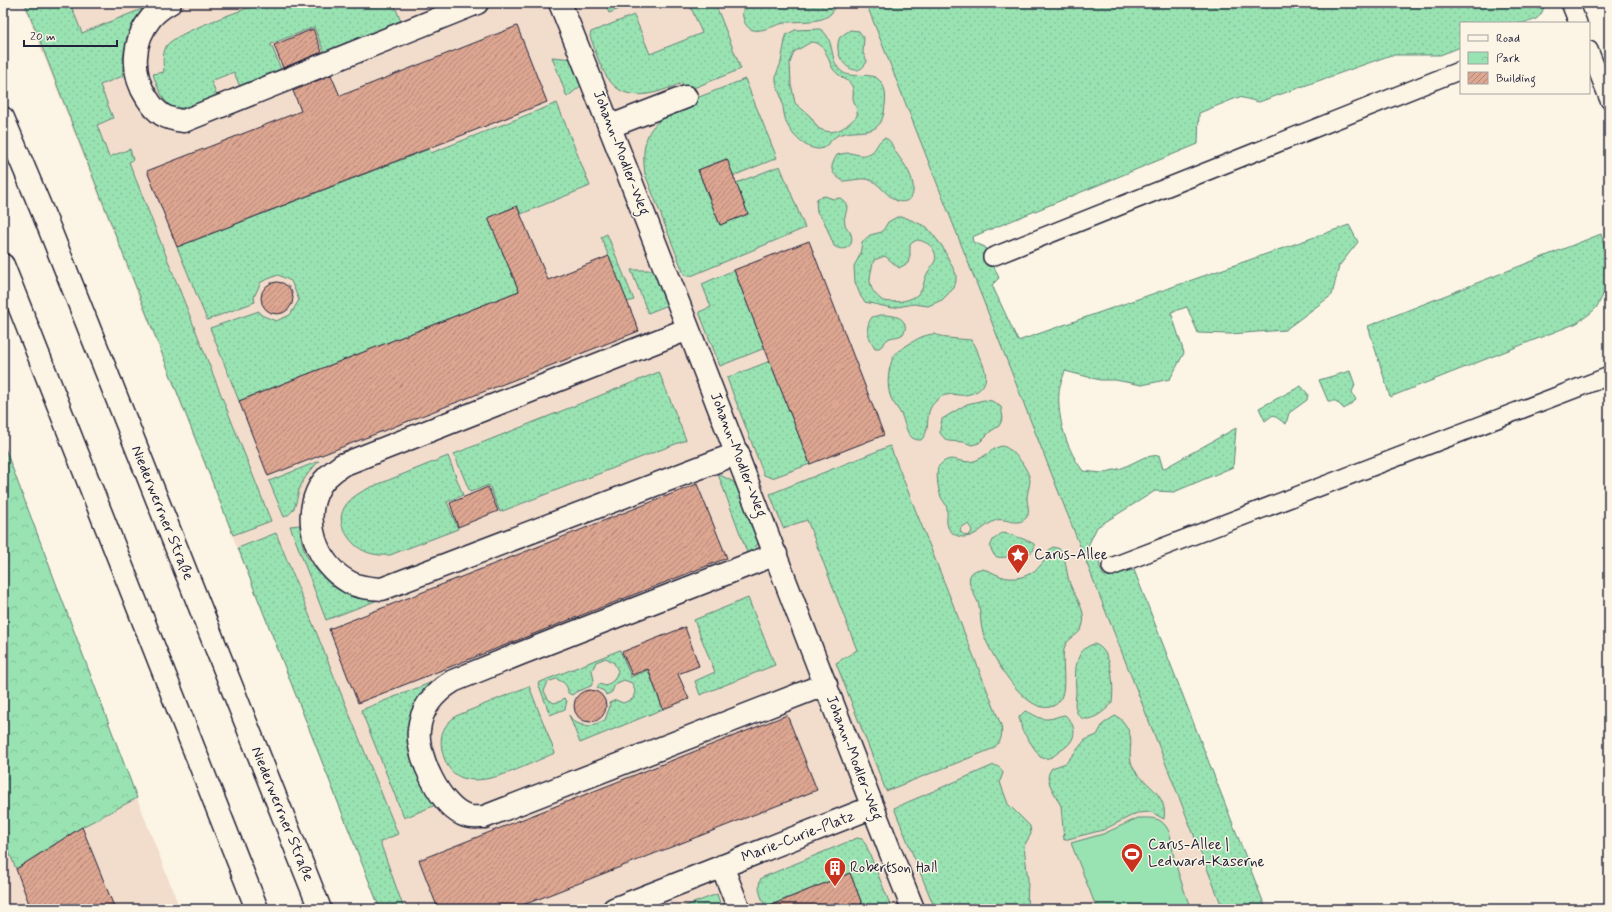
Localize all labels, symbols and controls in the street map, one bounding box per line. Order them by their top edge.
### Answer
scale bar [24,22,117,48]
legend [1460,22,1590,94]
text: 20 m [30,29,56,45]
text: Road [1496,31,1520,47]
text: Park [1496,51,1520,67]
text: Building [1496,71,1536,88]
street label: Johann-Modler-Weg [587,88,654,219]
street label: Johann-Modler-Weg [704,390,771,521]
street label: Niederwerrner Straße [126,443,198,583]
place icon: Carus-Allee [1005,542,1031,575]
place label: Carus-Allee [1034,545,1108,565]
street label: Johann-Modler-Weg [820,693,887,824]
street label: Niederwerrner Straße [246,744,318,884]
street label: Marie-Curie-Platz [738,806,858,868]
place label: Carus-Allee | Ledward-Kaserne [1148,835,1265,872]
sports icon: Carus-Allee | Ledward-Kaserne [1119,841,1145,874]
building icon: Robertson Hall [822,855,848,888]
place label: Robertson Hall [850,858,938,878]

